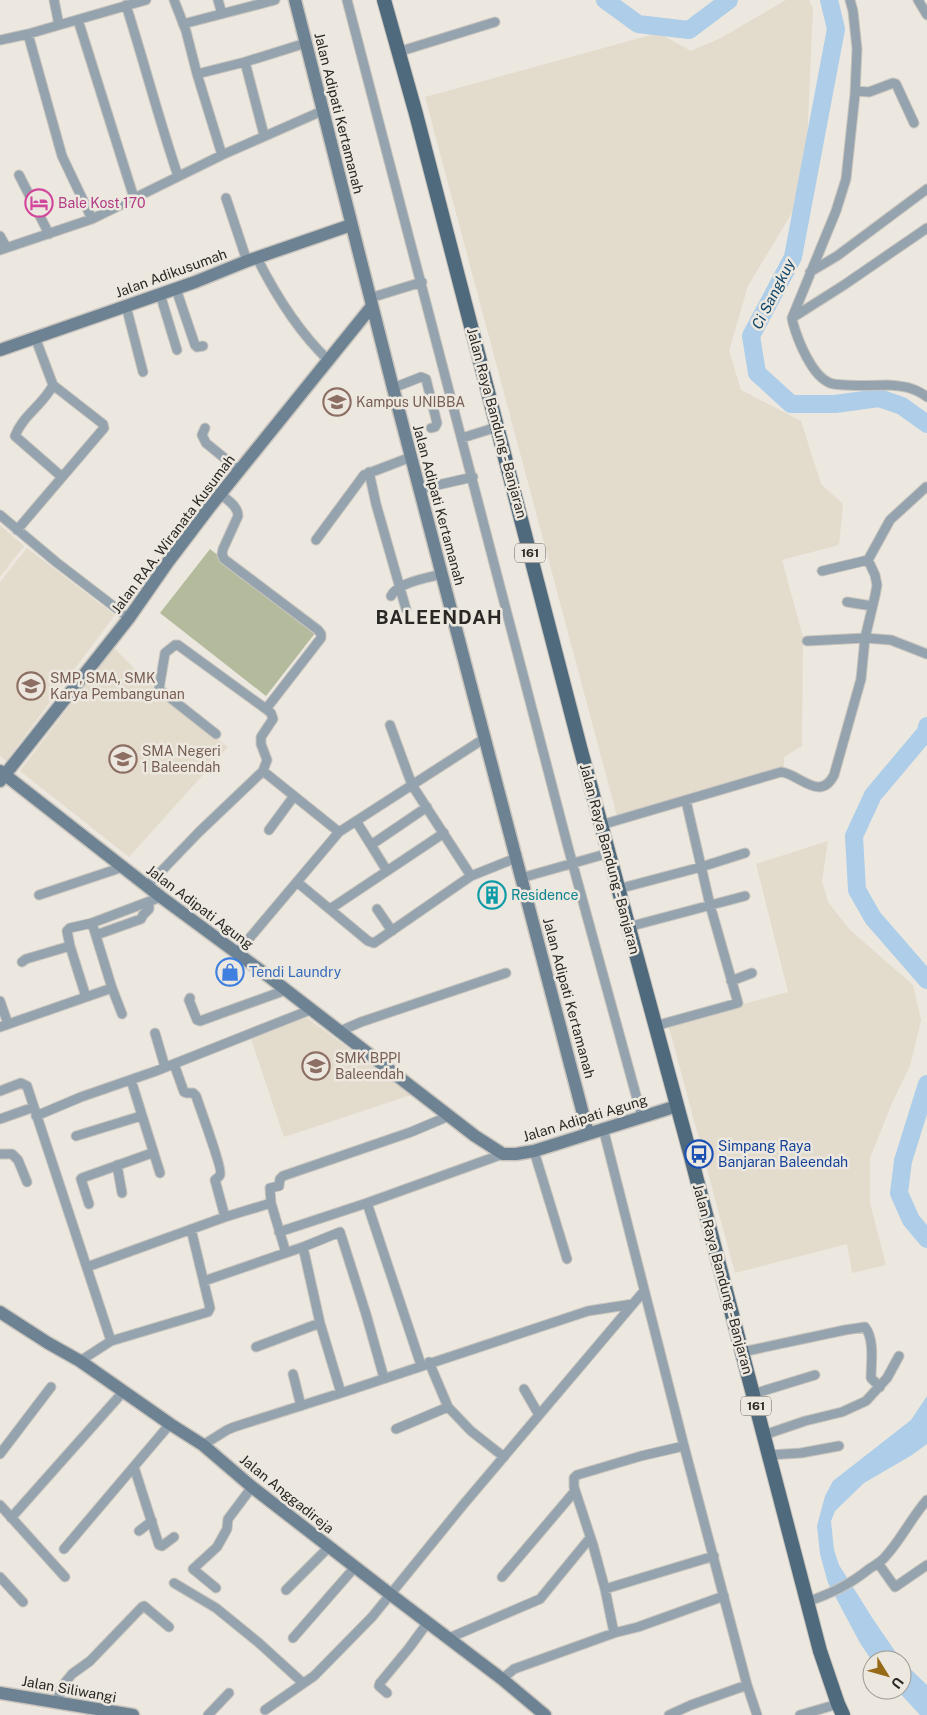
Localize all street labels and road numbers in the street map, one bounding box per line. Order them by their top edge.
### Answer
street label: Jalan Adipati Kertamanah [311,31,367,195]
street label: Jalan Adikusumah [113,245,229,301]
street label: Jalan Raya Bandung - Banjaran [464,326,530,520]
street label: Jalan Adipati Kertamanah [410,423,468,587]
street label: Jalan RAA. Wiranata Kusumah [108,451,238,617]
road number: 161 [515,544,545,562]
street label: Jalan Raya Bandung - Banjaran [577,762,643,956]
street label: Jalan Adipati Agung [143,862,257,953]
street label: Jalan Adipati Kertamanah [540,916,598,1080]
street label: Jalan Adipati Agung [521,1091,650,1145]
street label: Jalan Raya Bandung - Banjaran [690,1182,756,1376]
road number: 161 [741,1396,771,1415]
street label: Jalan Anggadireja [237,1451,337,1537]
street label: Jalan Siliwangi [20,1673,118,1705]

